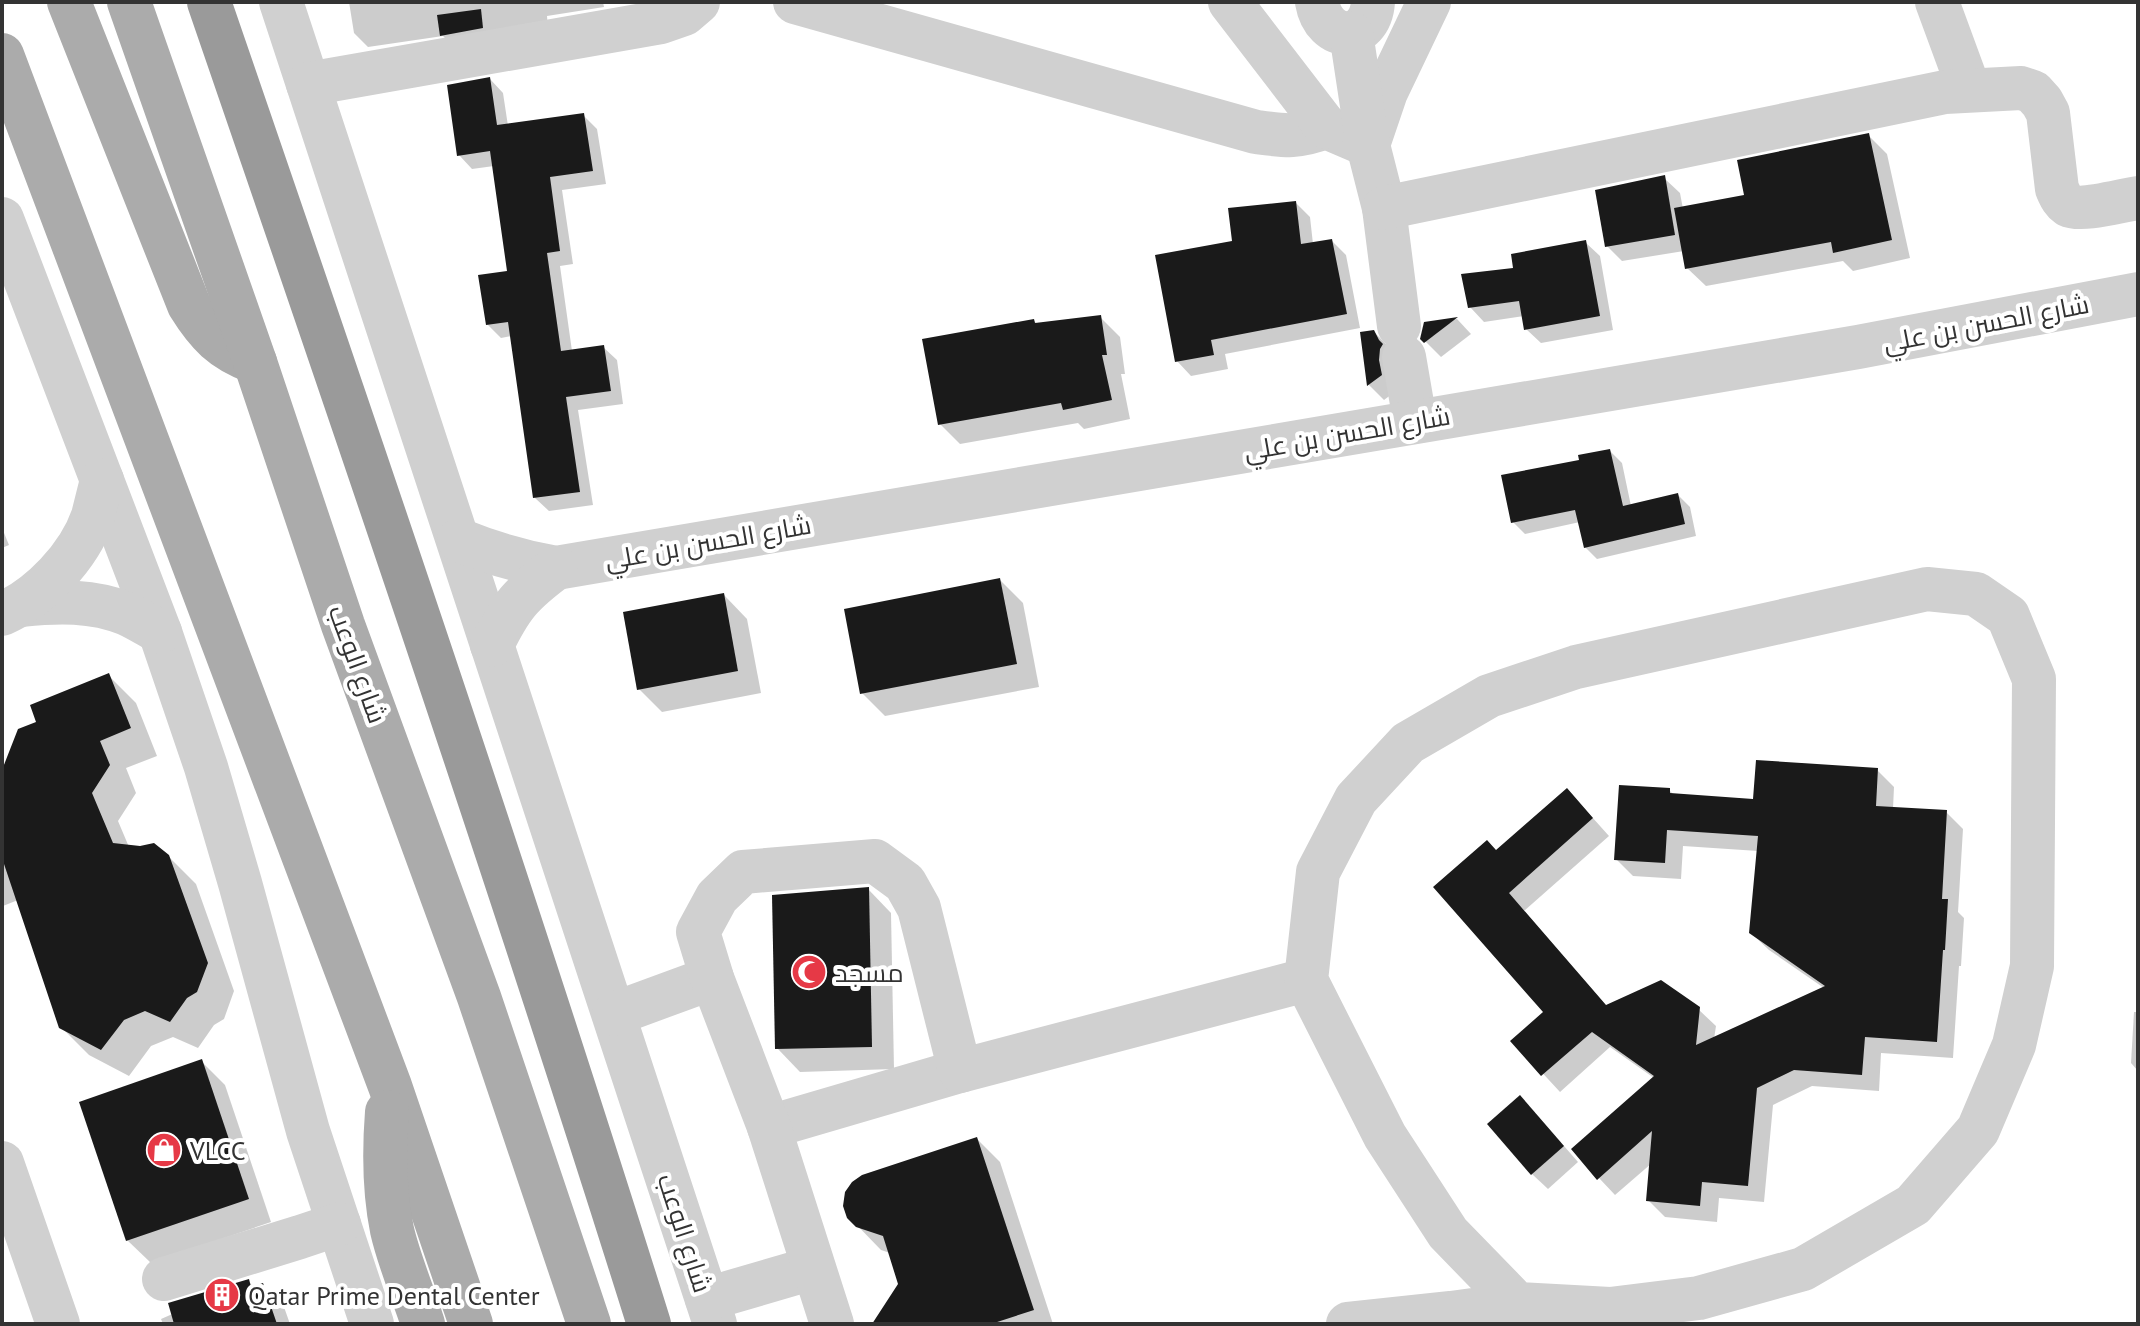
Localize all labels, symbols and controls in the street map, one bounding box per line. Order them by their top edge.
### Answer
street label: شارع الحسن بن علي [1880,287,2093,364]
street label: شارع الحسن بن علي [1241,399,1454,472]
street label: شارع الحسن بن علي [602,508,815,581]
street label: شارع الوعب [320,601,395,728]
mosque icon: مسجد [790,953,828,991]
place label: مسجد [835,956,904,989]
shop icon: VLCC [145,1131,183,1169]
place label: VLCC [189,1134,246,1167]
street label: شارع الوعب [649,1169,720,1297]
building icon: Qatar Prime Dental Center [203,1276,241,1314]
place label: Qatar Prime Dental Center [248,1279,540,1312]

